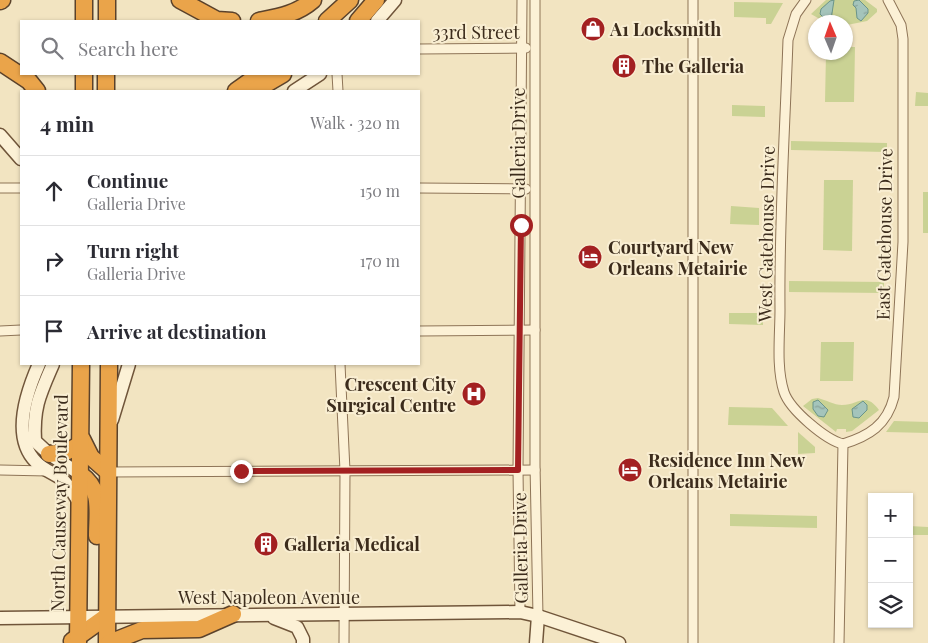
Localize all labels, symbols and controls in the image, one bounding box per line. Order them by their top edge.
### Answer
north arrow [808,15,853,60]
shop icon: A1 Locksmith [580,16,606,42]
place label: A1 Locksmith [609,17,721,41]
search box [20,20,420,75]
street label: 33rd Street [432,20,520,44]
icon: search [38,34,66,62]
text: Search here [78,35,178,61]
building icon: The Galleria [611,53,637,79]
place label: The Galleria [642,54,745,78]
street label: Galleria Drive [506,87,530,199]
text: 4 min [40,109,94,137]
text: Walk · 320 m [310,112,400,133]
street label: West Gatehouse Drive [752,146,780,323]
street label: East Gatehouse Drive [870,148,898,320]
text: Continue [87,167,168,193]
icon: ahead [40,177,68,205]
text: 150 m [360,180,400,201]
text: Galleria Drive [87,193,186,214]
route start [510,214,533,237]
place label: Courtyard New Orleans Metairie [608,235,747,280]
text: Turn right [87,237,179,263]
hotel icon: Courtyard New Orleans Metairie [577,244,603,270]
icon: right [40,247,68,275]
text: 170 m [360,250,400,271]
text: Galleria Drive [87,263,186,284]
icon: arrive [40,317,68,345]
text: Arrive at destination [87,318,267,344]
place label: Crescent City Surgical Centre [326,372,457,417]
hospital icon: Crescent City Surgical Centre [461,381,487,407]
street label: North Causeway Boulevard [45,393,73,612]
place label: Residence Inn New Orleans Metairie [648,448,806,493]
hotel icon: Residence Inn New Orleans Metairie [617,457,643,483]
route end [230,460,253,483]
street label: Galleria Drive [507,492,533,604]
map controls [868,493,913,628]
button: + [868,493,913,538]
building icon: Galleria Medical [253,531,279,557]
place label: Galleria Medical [284,532,420,556]
button: − [868,538,913,583]
button: layers [868,583,913,628]
street label: West Napoleon Avenue [177,585,360,609]

